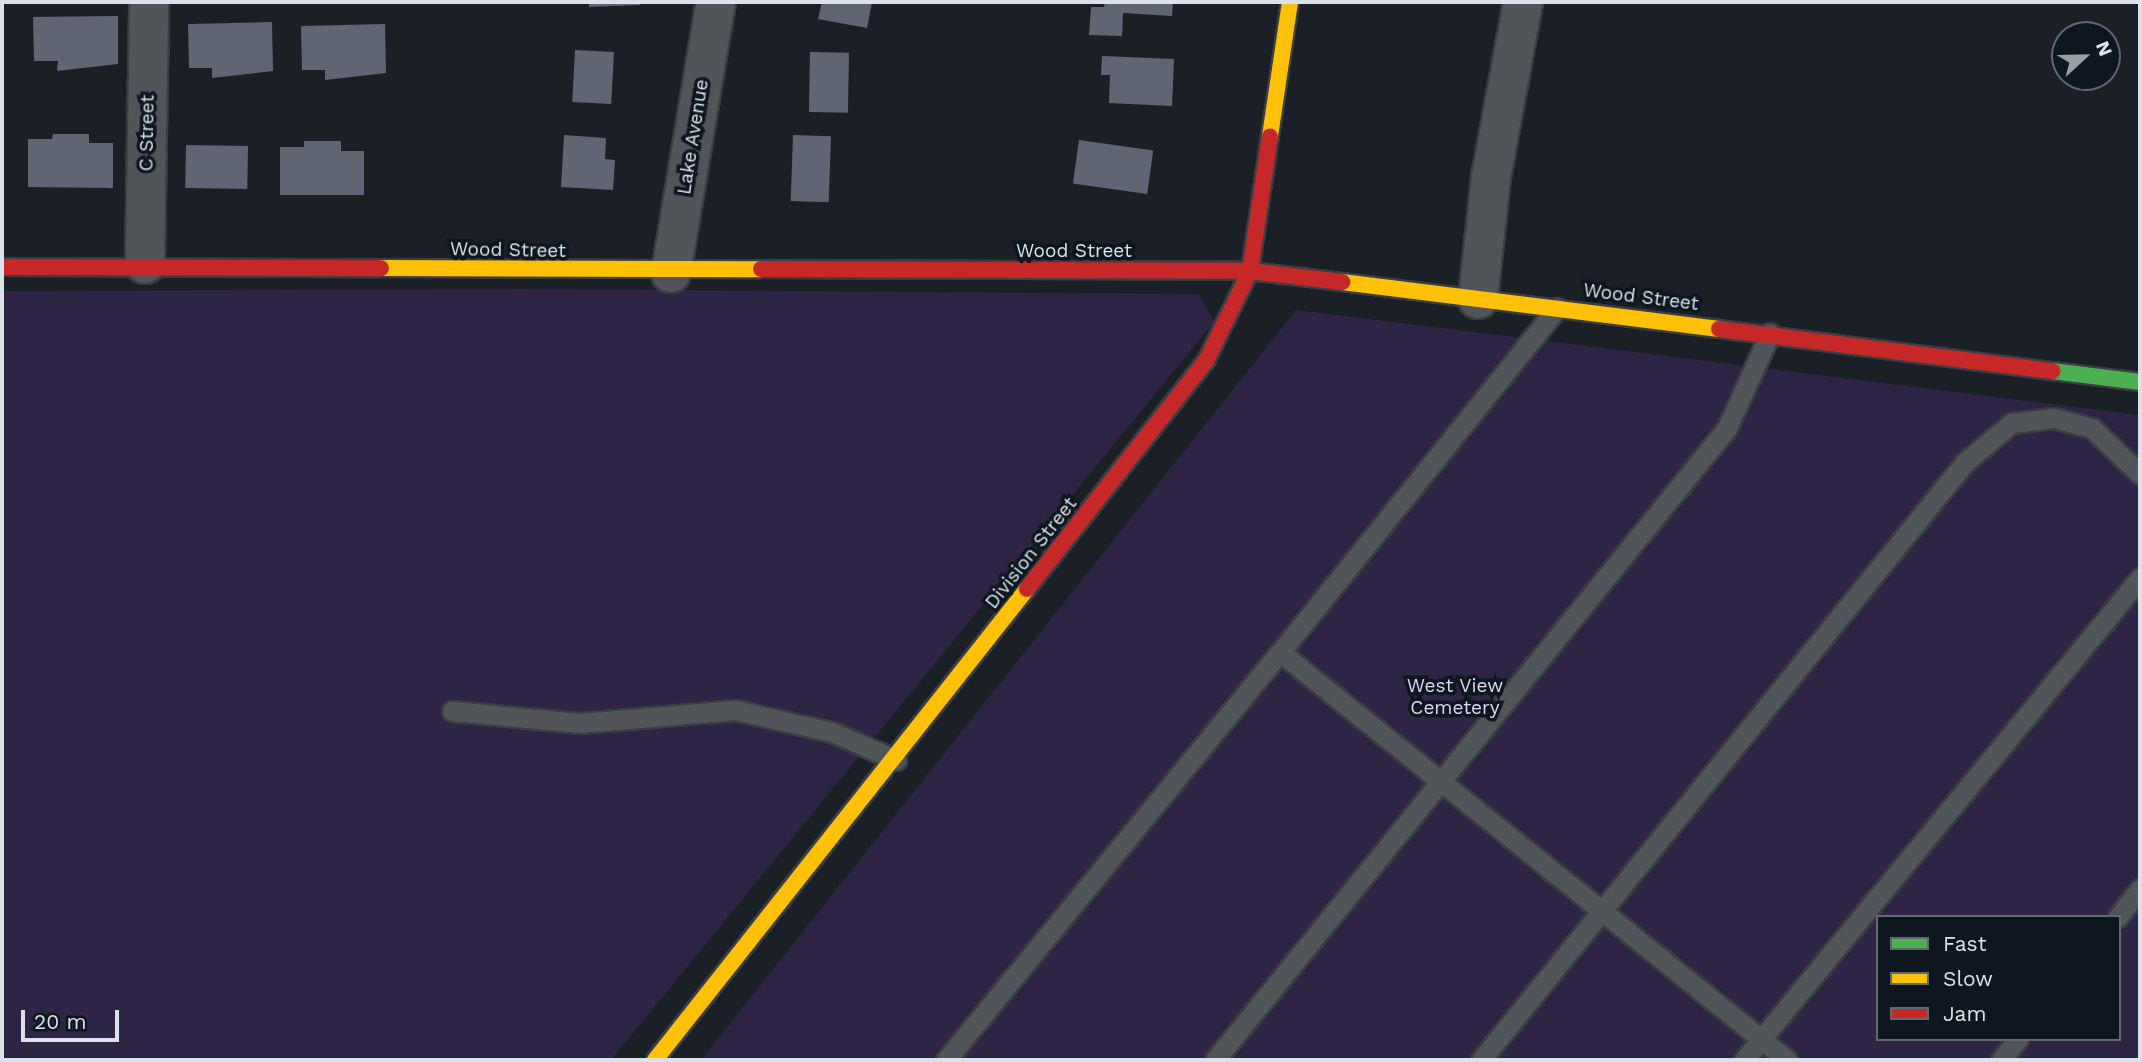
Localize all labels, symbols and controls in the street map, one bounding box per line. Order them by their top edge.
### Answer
north arrow [2051,21,2121,91]
text: N [2091,38,2117,60]
street label: Lake Avenue [673,77,713,197]
street label: C Street [135,94,159,172]
street label: Wood Street [450,238,566,262]
street label: Wood Street [1016,240,1132,262]
street label: Wood Street [1582,279,1700,315]
street label: Division Street [980,493,1082,613]
park label: West View Cemetery [1406,675,1504,719]
legend [1876,915,2121,1041]
text: Fast [1943,931,1987,956]
text: Slow [1943,966,1993,991]
scale bar [24,996,122,1040]
text: Jam [1943,1001,1986,1026]
text: 20 m [34,1009,86,1034]

